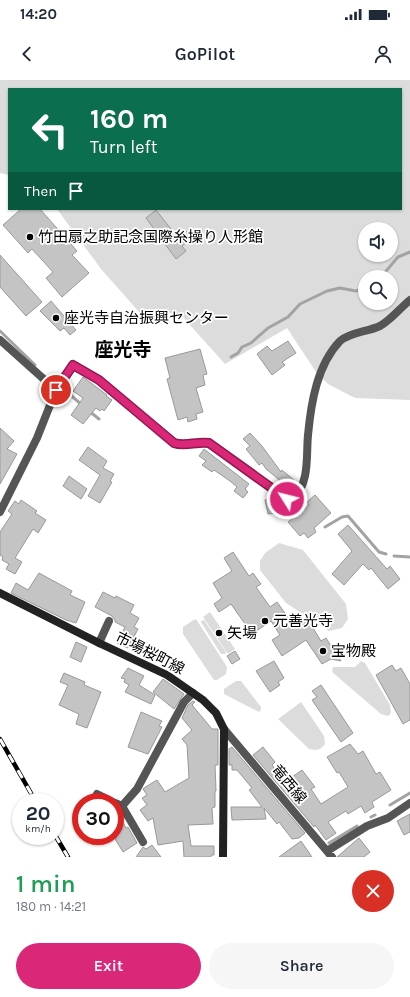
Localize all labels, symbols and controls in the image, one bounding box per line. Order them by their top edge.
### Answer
text: 14:20 [20,5,57,23]
icon: back [16,43,38,65]
text: GoPilot [175,43,235,65]
icon: person [372,43,394,65]
text: 160 m [90,102,168,135]
icon: left [24,104,76,156]
text: Turn left [90,136,158,158]
icon: arrive [65,180,87,202]
text: Then [24,182,57,200]
map controls [358,222,398,310]
button: sound [358,222,398,262]
place label: 竹田扇之助記念国際糸操り人形館 [38,228,263,246]
marker: 竹田扇之助記念国際糸操り人形館 [25,232,35,242]
button: search [358,270,398,310]
place label: 座光寺自治振興センター [64,309,229,327]
marker: 座光寺自治振興センター [51,313,61,323]
district label: 座光寺 [94,339,152,361]
pin [39,373,73,407]
icon: arrive [45,379,67,401]
position arrow [266,478,308,520]
place label: 元善光寺 [273,612,333,630]
marker: 元善光寺 [260,616,270,626]
place label: 矢場 [227,624,257,642]
street label: 市場桜町線 [112,628,188,678]
marker: 矢場 [214,628,224,638]
place label: 宝物殿 [331,642,376,660]
marker: 宝物殿 [318,646,328,656]
street label: 竜西線 [268,761,310,807]
speed limit sign: 30 [72,793,124,845]
text: 20 [26,802,50,825]
text: km/h [25,823,51,835]
text: 1 min [16,870,76,898]
button: close [352,870,394,912]
text: 180 m · 14:21 [16,899,86,914]
button: Exit [16,943,201,989]
button: Share [209,943,394,989]

